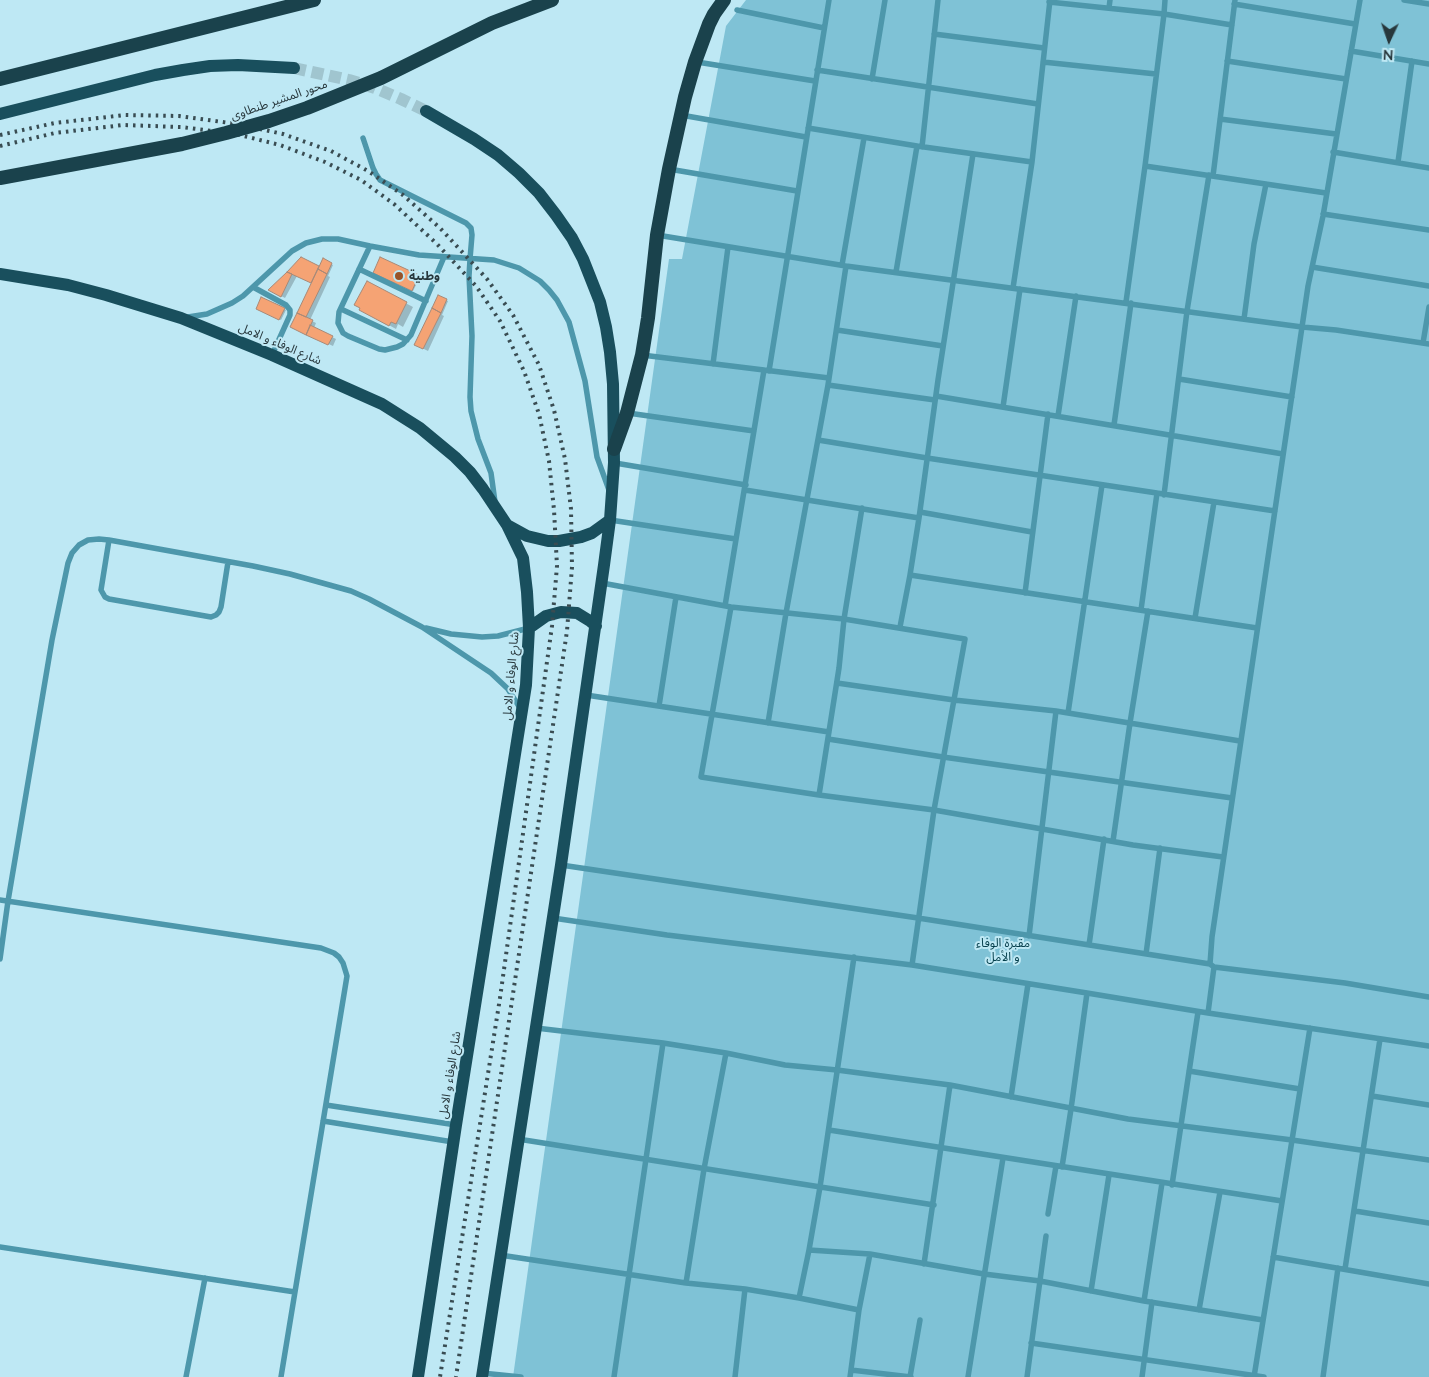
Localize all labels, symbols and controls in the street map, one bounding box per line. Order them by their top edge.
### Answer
north arrow [1364,15,1414,65]
text: N [1382,46,1394,64]
street label: محور المشير طنطاوى [229,77,329,123]
place label: وطنية [409,269,440,283]
marker: وطنية [393,270,405,282]
street label: شارع الوفاء و الامل [236,320,324,368]
street label: شارع الوفاء و الامل [500,631,522,721]
park label: مقبرة الوفاء و الأمل [976,936,1030,964]
street label: شارع الوفاء و الامل [436,1030,464,1120]

